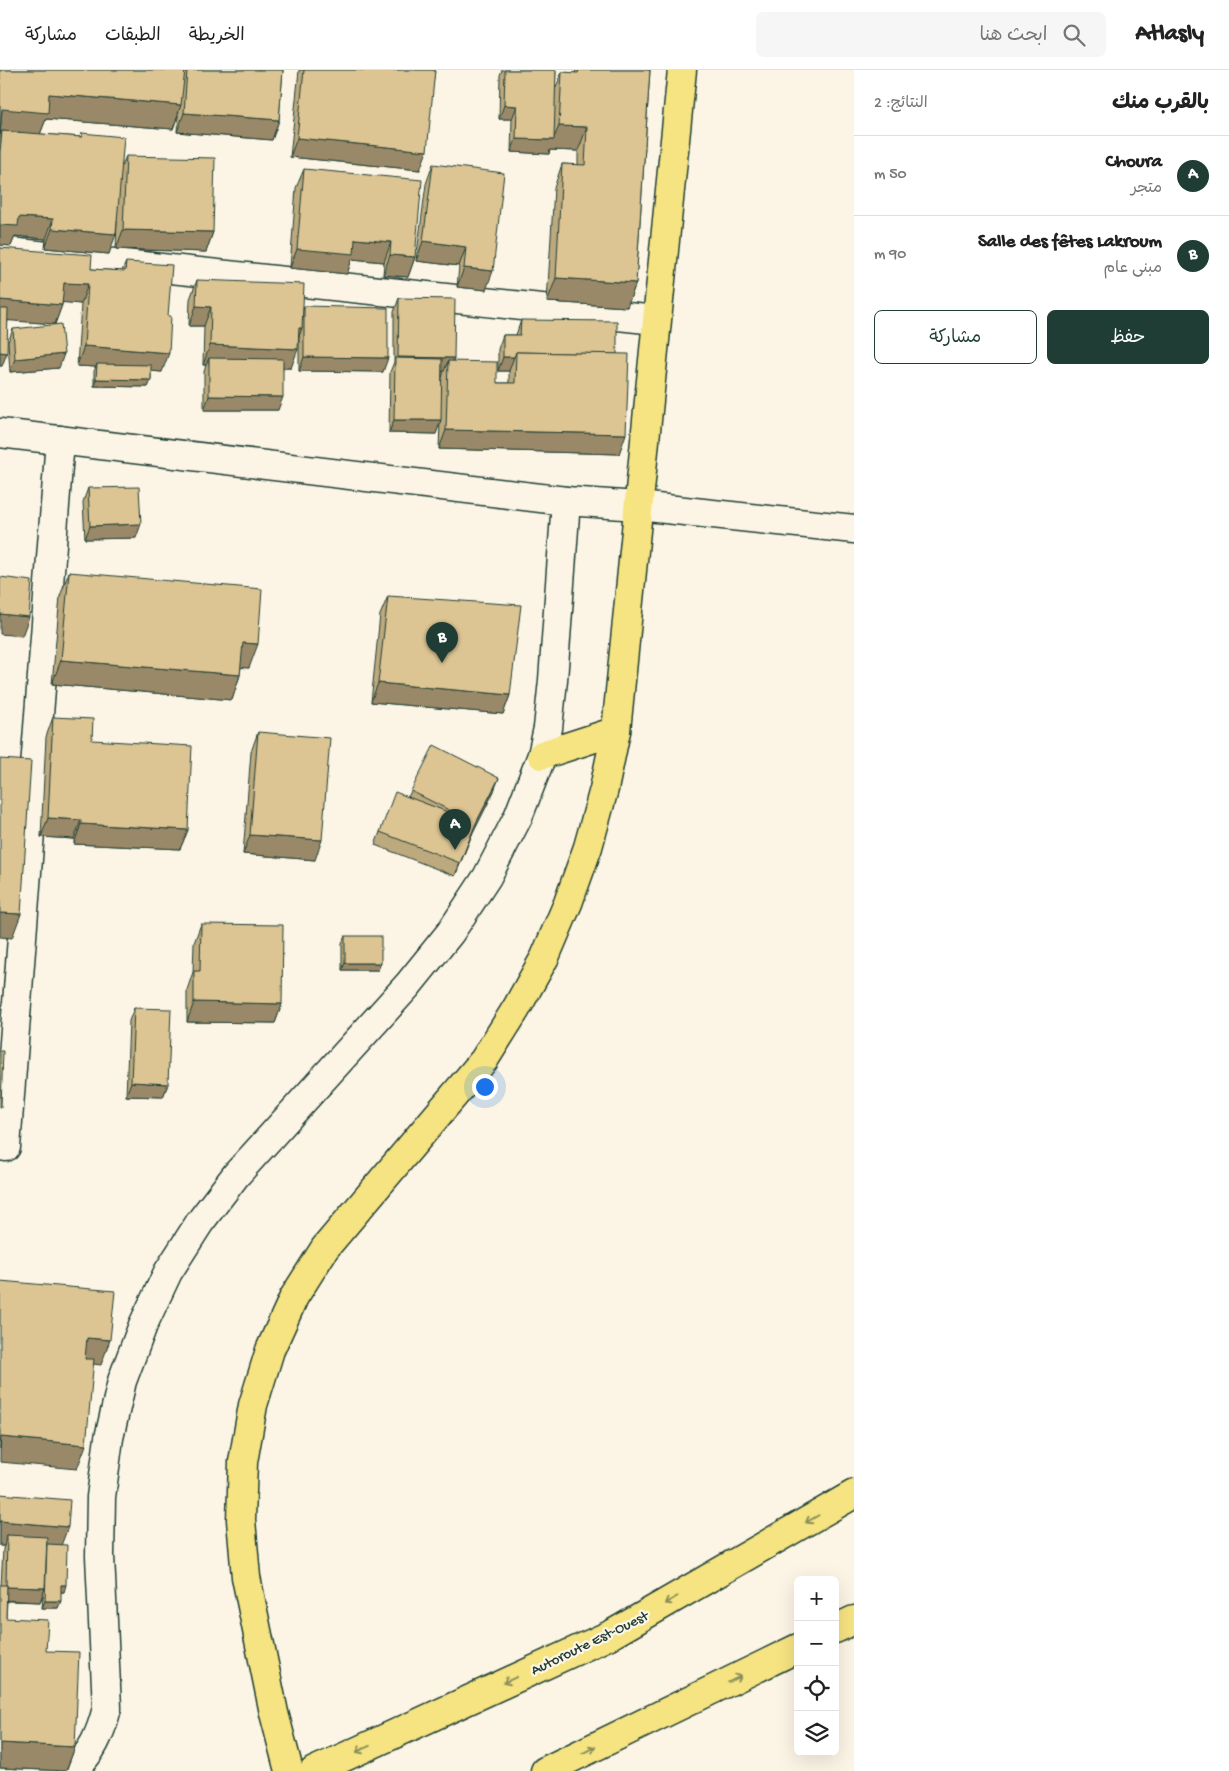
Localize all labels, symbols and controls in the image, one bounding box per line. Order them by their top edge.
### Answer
search box [756,12,1106,57]
text: Atlasly [1136,20,1204,49]
icon: search [1060,21,1088,49]
text: ابحث هنا [979,25,1048,48]
text: مشاركة [25,26,77,47]
text: الطبقات [105,26,161,47]
text: الخريطة [189,26,245,47]
text: بالقرب منك [1112,92,1209,117]
text: النتائج: 2 [874,95,928,114]
text: Choura [1105,151,1162,174]
text: 50 m [874,166,907,185]
text: A [1188,166,1198,185]
text: متجر [1131,180,1162,199]
text: Salle des fêtes Lakroum [978,231,1162,254]
text: 90 m [874,246,906,265]
text: B [1189,246,1197,265]
text: مبنى عام [1103,260,1162,279]
button: مشاركة [874,310,1037,364]
button: حفظ [1047,310,1209,364]
pin: B [426,622,458,663]
pin: A [439,809,471,850]
your location [472,1074,498,1100]
one-way arrow [805,1514,819,1524]
map controls [794,1576,839,1756]
button: + [794,1576,839,1621]
one-way arrow [664,1595,678,1605]
street label: Autoroute Est-Ouest [528,1607,653,1680]
button: − [794,1621,839,1666]
button: locate [794,1666,839,1711]
one-way arrow [727,1673,742,1683]
one-way arrow [503,1676,518,1686]
button: layers [794,1711,839,1756]
one-way arrow [356,1744,371,1754]
one-way arrow [581,1745,596,1754]

